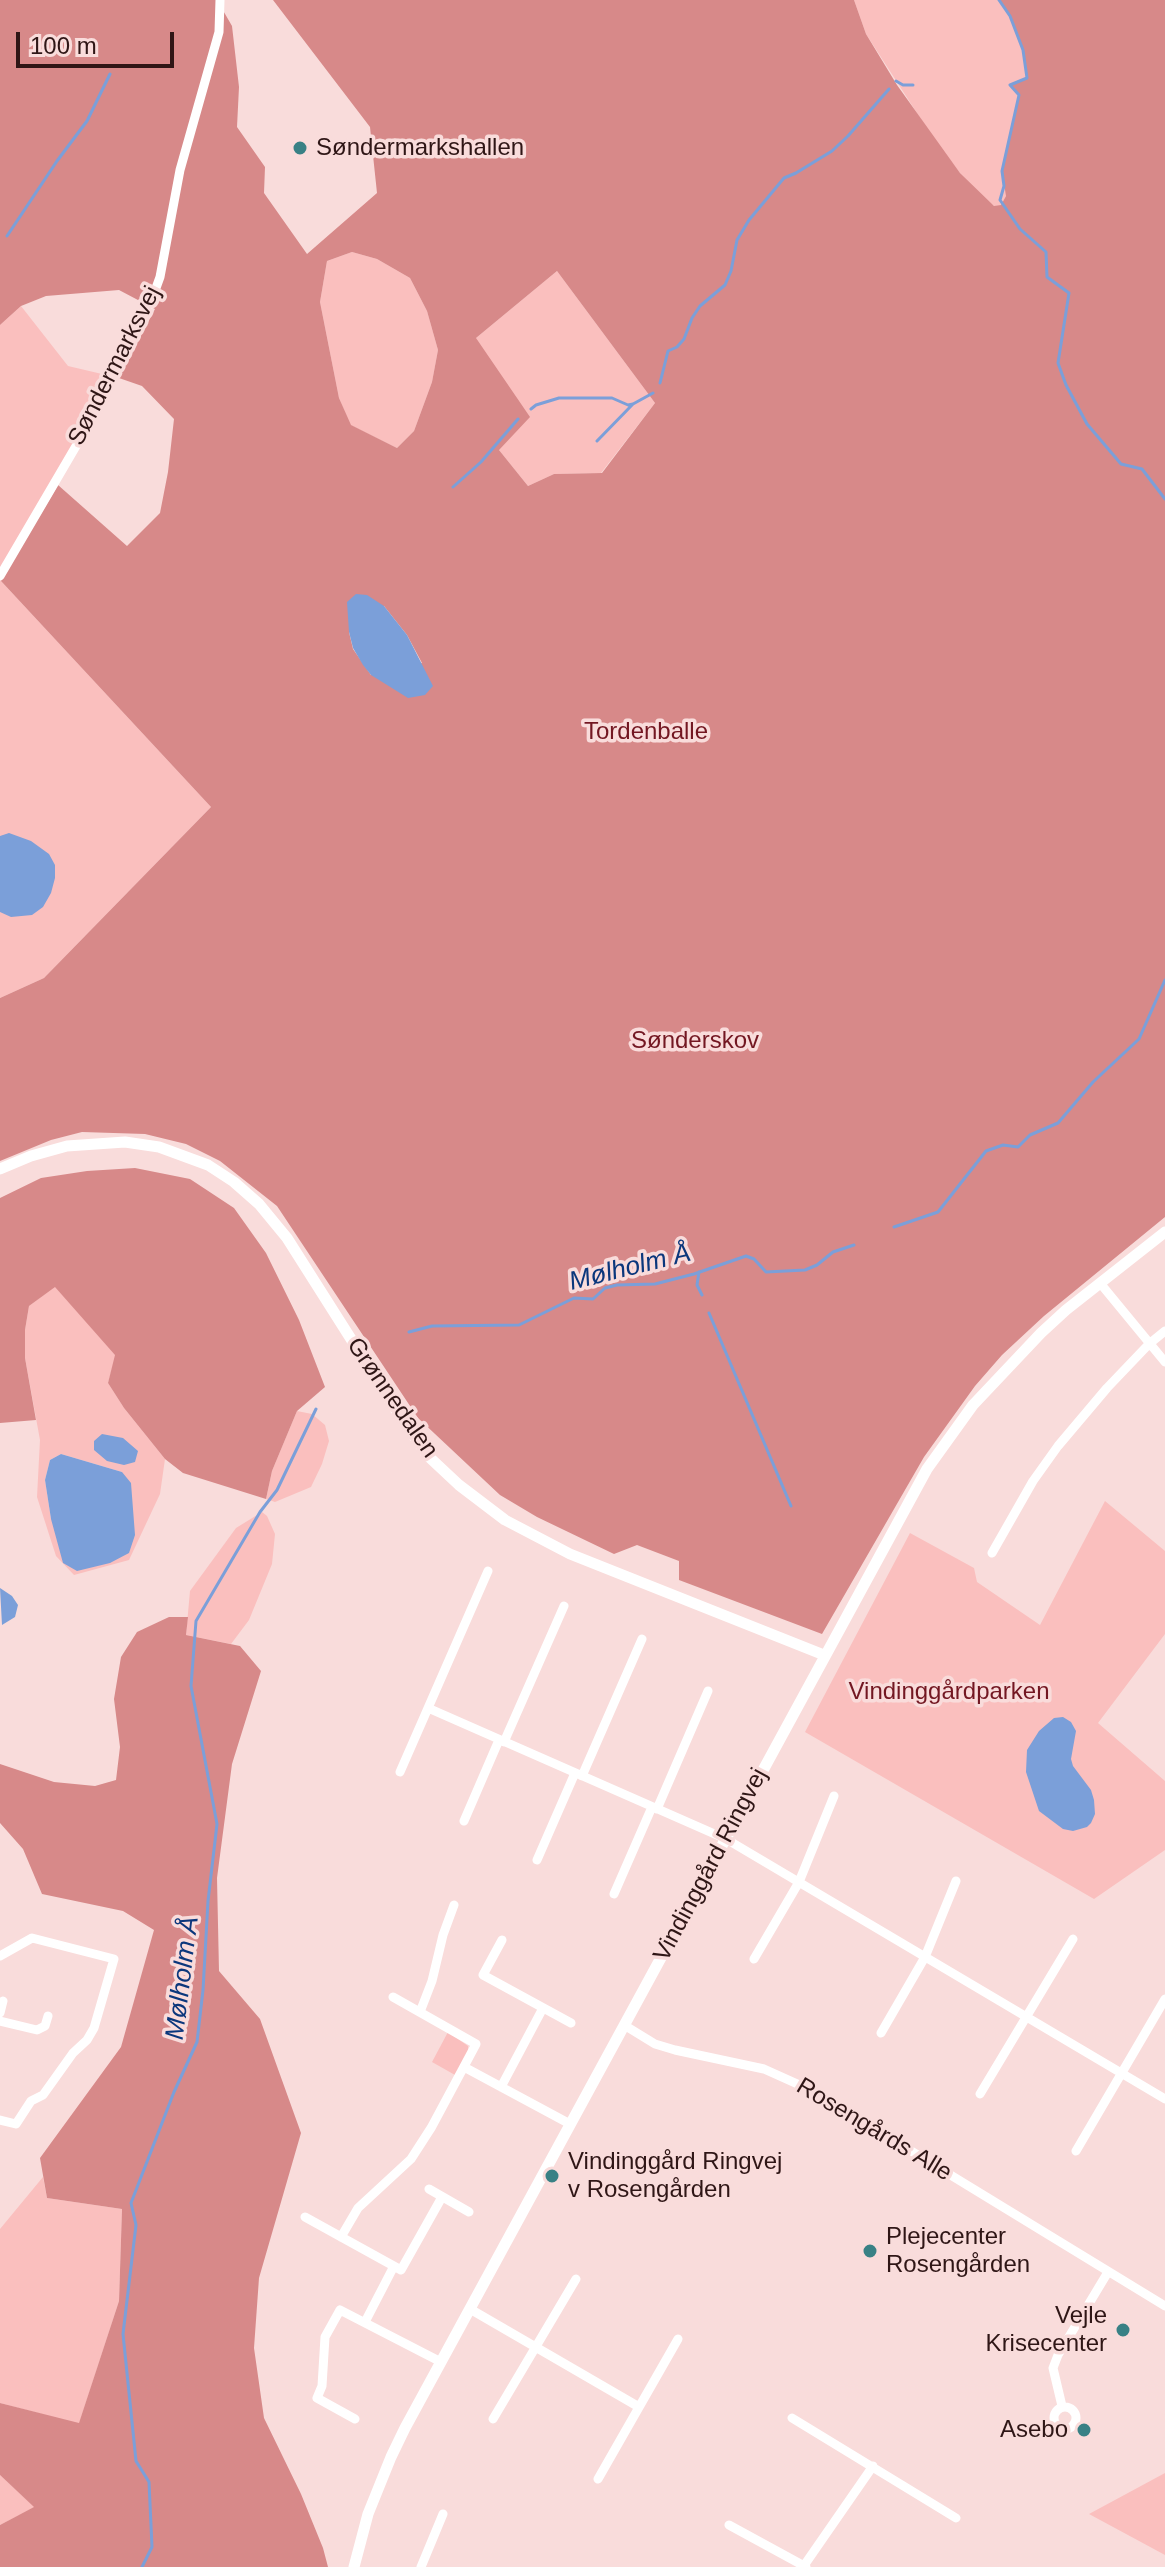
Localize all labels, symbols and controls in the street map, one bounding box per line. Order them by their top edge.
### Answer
scale bar [20,16,178,66]
text: 100 m [30,32,97,59]
place label: Søndermarkshallen [316,134,524,162]
marker: Søndermarkshallen [291,139,309,157]
street label: Søndermarksvej [63,282,167,450]
park label: Tordenballe [584,718,708,746]
park label: Sønderskov [631,1027,759,1055]
water label: Mølholm Å [566,1238,694,1298]
street label: Grønnedalen [340,1332,444,1464]
park label: Vindinggårdparken [848,1678,1050,1706]
street label: Vindinggård Ringvej [648,1764,774,1966]
water label: Mølholm Å [160,1914,206,2042]
street label: Rosengårds Alle [791,2072,957,2188]
place label: Vindinggård Ringvej v Rosengården [568,2148,782,2204]
marker: Vindinggård Ringvej v Rosengården [543,2167,561,2185]
place label: Plejecenter Rosengården [886,2223,1030,2279]
marker: Plejecenter Rosengården [861,2242,879,2260]
place label: Vejle Krisecenter [986,2302,1107,2358]
marker: Vejle Krisecenter [1114,2321,1132,2339]
place label: Asebo [1000,2416,1068,2444]
marker: Asebo [1075,2421,1093,2439]

